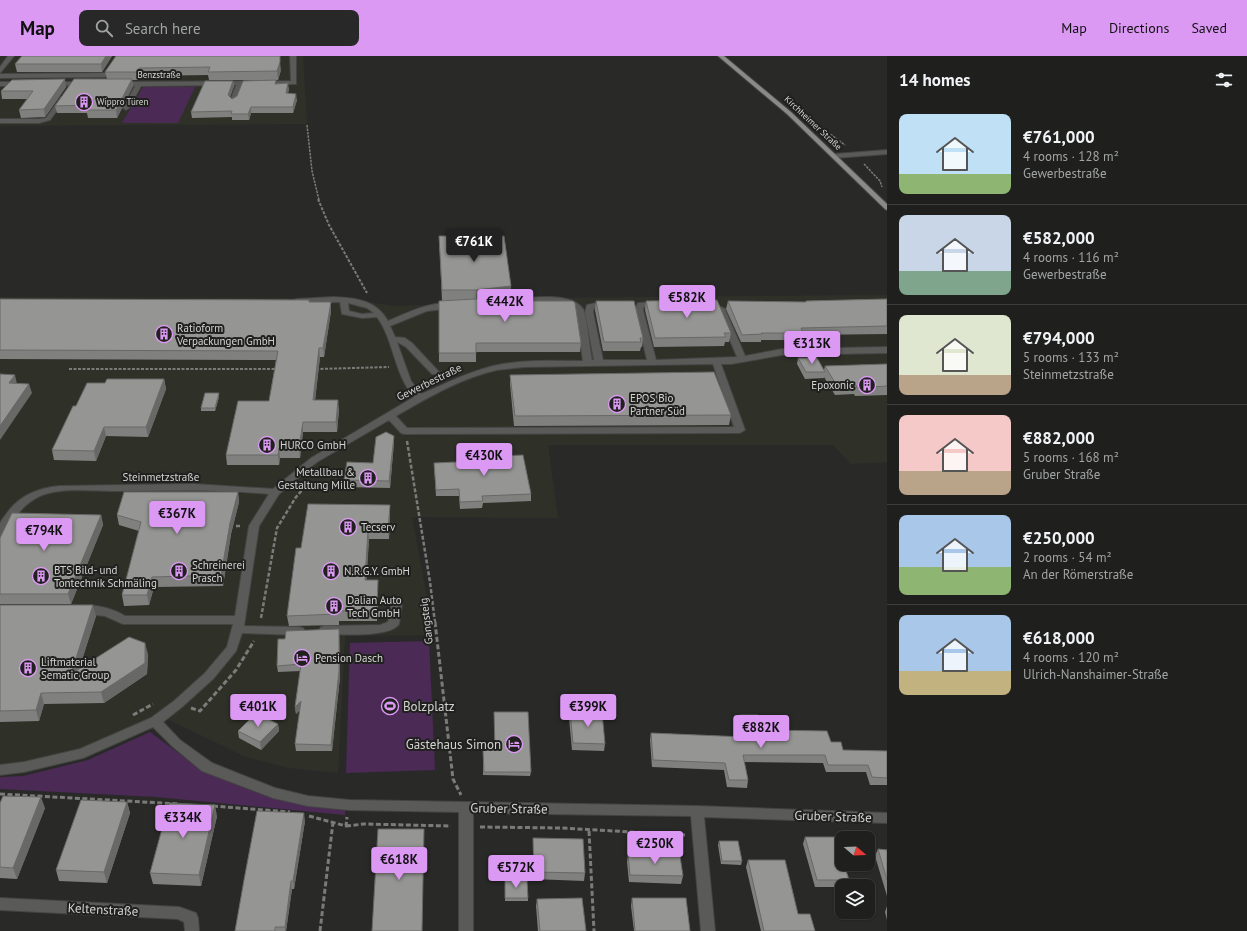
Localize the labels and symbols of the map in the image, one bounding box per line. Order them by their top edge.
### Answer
street label: Benzstraße [137,69,181,80]
building icon: Wippro Türen [74,92,94,112]
street label: Kirchheimer Straße [782,93,845,152]
place label: Wippro Türen [97,96,148,107]
pin: €761K [446,229,502,263]
pin: €582K [659,285,715,319]
pin: €442K [477,289,533,323]
place label: Ratioform Verpackungen GmbH [176,321,275,348]
building icon: Ratioform Verpackungen GmbH [154,324,174,344]
pin: €313K [784,331,840,365]
street label: Gewerbestraße [394,360,464,404]
building icon: Epoxonic [857,375,877,395]
place label: Epoxonic [811,378,854,392]
place label: EPOS Bio Partner Süd [630,391,685,418]
building icon: EPOS Bio Partner Süd [607,394,627,414]
building icon: HURCO GmbH [257,435,277,455]
place label: HURCO GmbH [280,438,346,452]
pin: €430K [456,443,512,477]
place label: Metallbau & Gestaltung Mille [277,465,355,492]
building icon: Metallbau & Gestaltung Mille [358,468,378,488]
street label: Steinmetzstraße [123,470,200,484]
pin: €367K [149,501,205,535]
building icon: Tecserv [338,517,358,537]
pin: €794K [16,518,72,552]
place label: Tecserv [361,520,396,534]
place label: Schreinerei Prasch [192,558,245,585]
building icon: Schreinerei Prasch [169,561,189,581]
building icon: N.R.G.Y. GmbH [321,561,341,581]
place label: BTS Bild- und Tontechnik Schmäling [54,563,157,590]
place label: N.R.G.Y. GmbH [344,564,410,578]
building icon: BTS Bild- und Tontechnik Schmäling [31,566,51,586]
place label: Dalian Auto Tech GmbH [347,593,402,620]
building icon: Dalian Auto Tech GmbH [324,596,344,616]
street label: Gangsteig [416,597,436,645]
hotel icon: Pension Dasch [292,648,312,668]
place label: Pension Dasch [315,651,383,665]
place label: Liftmaterial Sematic Group [41,655,109,682]
building icon: Liftmaterial Sematic Group [18,658,38,678]
pin: €401K [230,694,286,728]
pin: €399K [560,694,616,728]
sports icon: Bolzplatz [380,696,400,716]
place label: Bolzplatz [403,698,455,715]
pin: €882K [733,715,789,749]
hotel icon: Gästehaus Simon [504,734,524,754]
place label: Gästehaus Simon [406,736,501,753]
street label: Gruber Straße [470,799,548,818]
pin: €334K [155,805,211,839]
street label: Gruber Straße [794,807,872,826]
pin: €250K [627,831,683,865]
north arrow [835,831,875,871]
pin: €618K [371,847,427,881]
pin: €572K [488,855,544,889]
street label: Keltenstraße [67,899,139,920]

